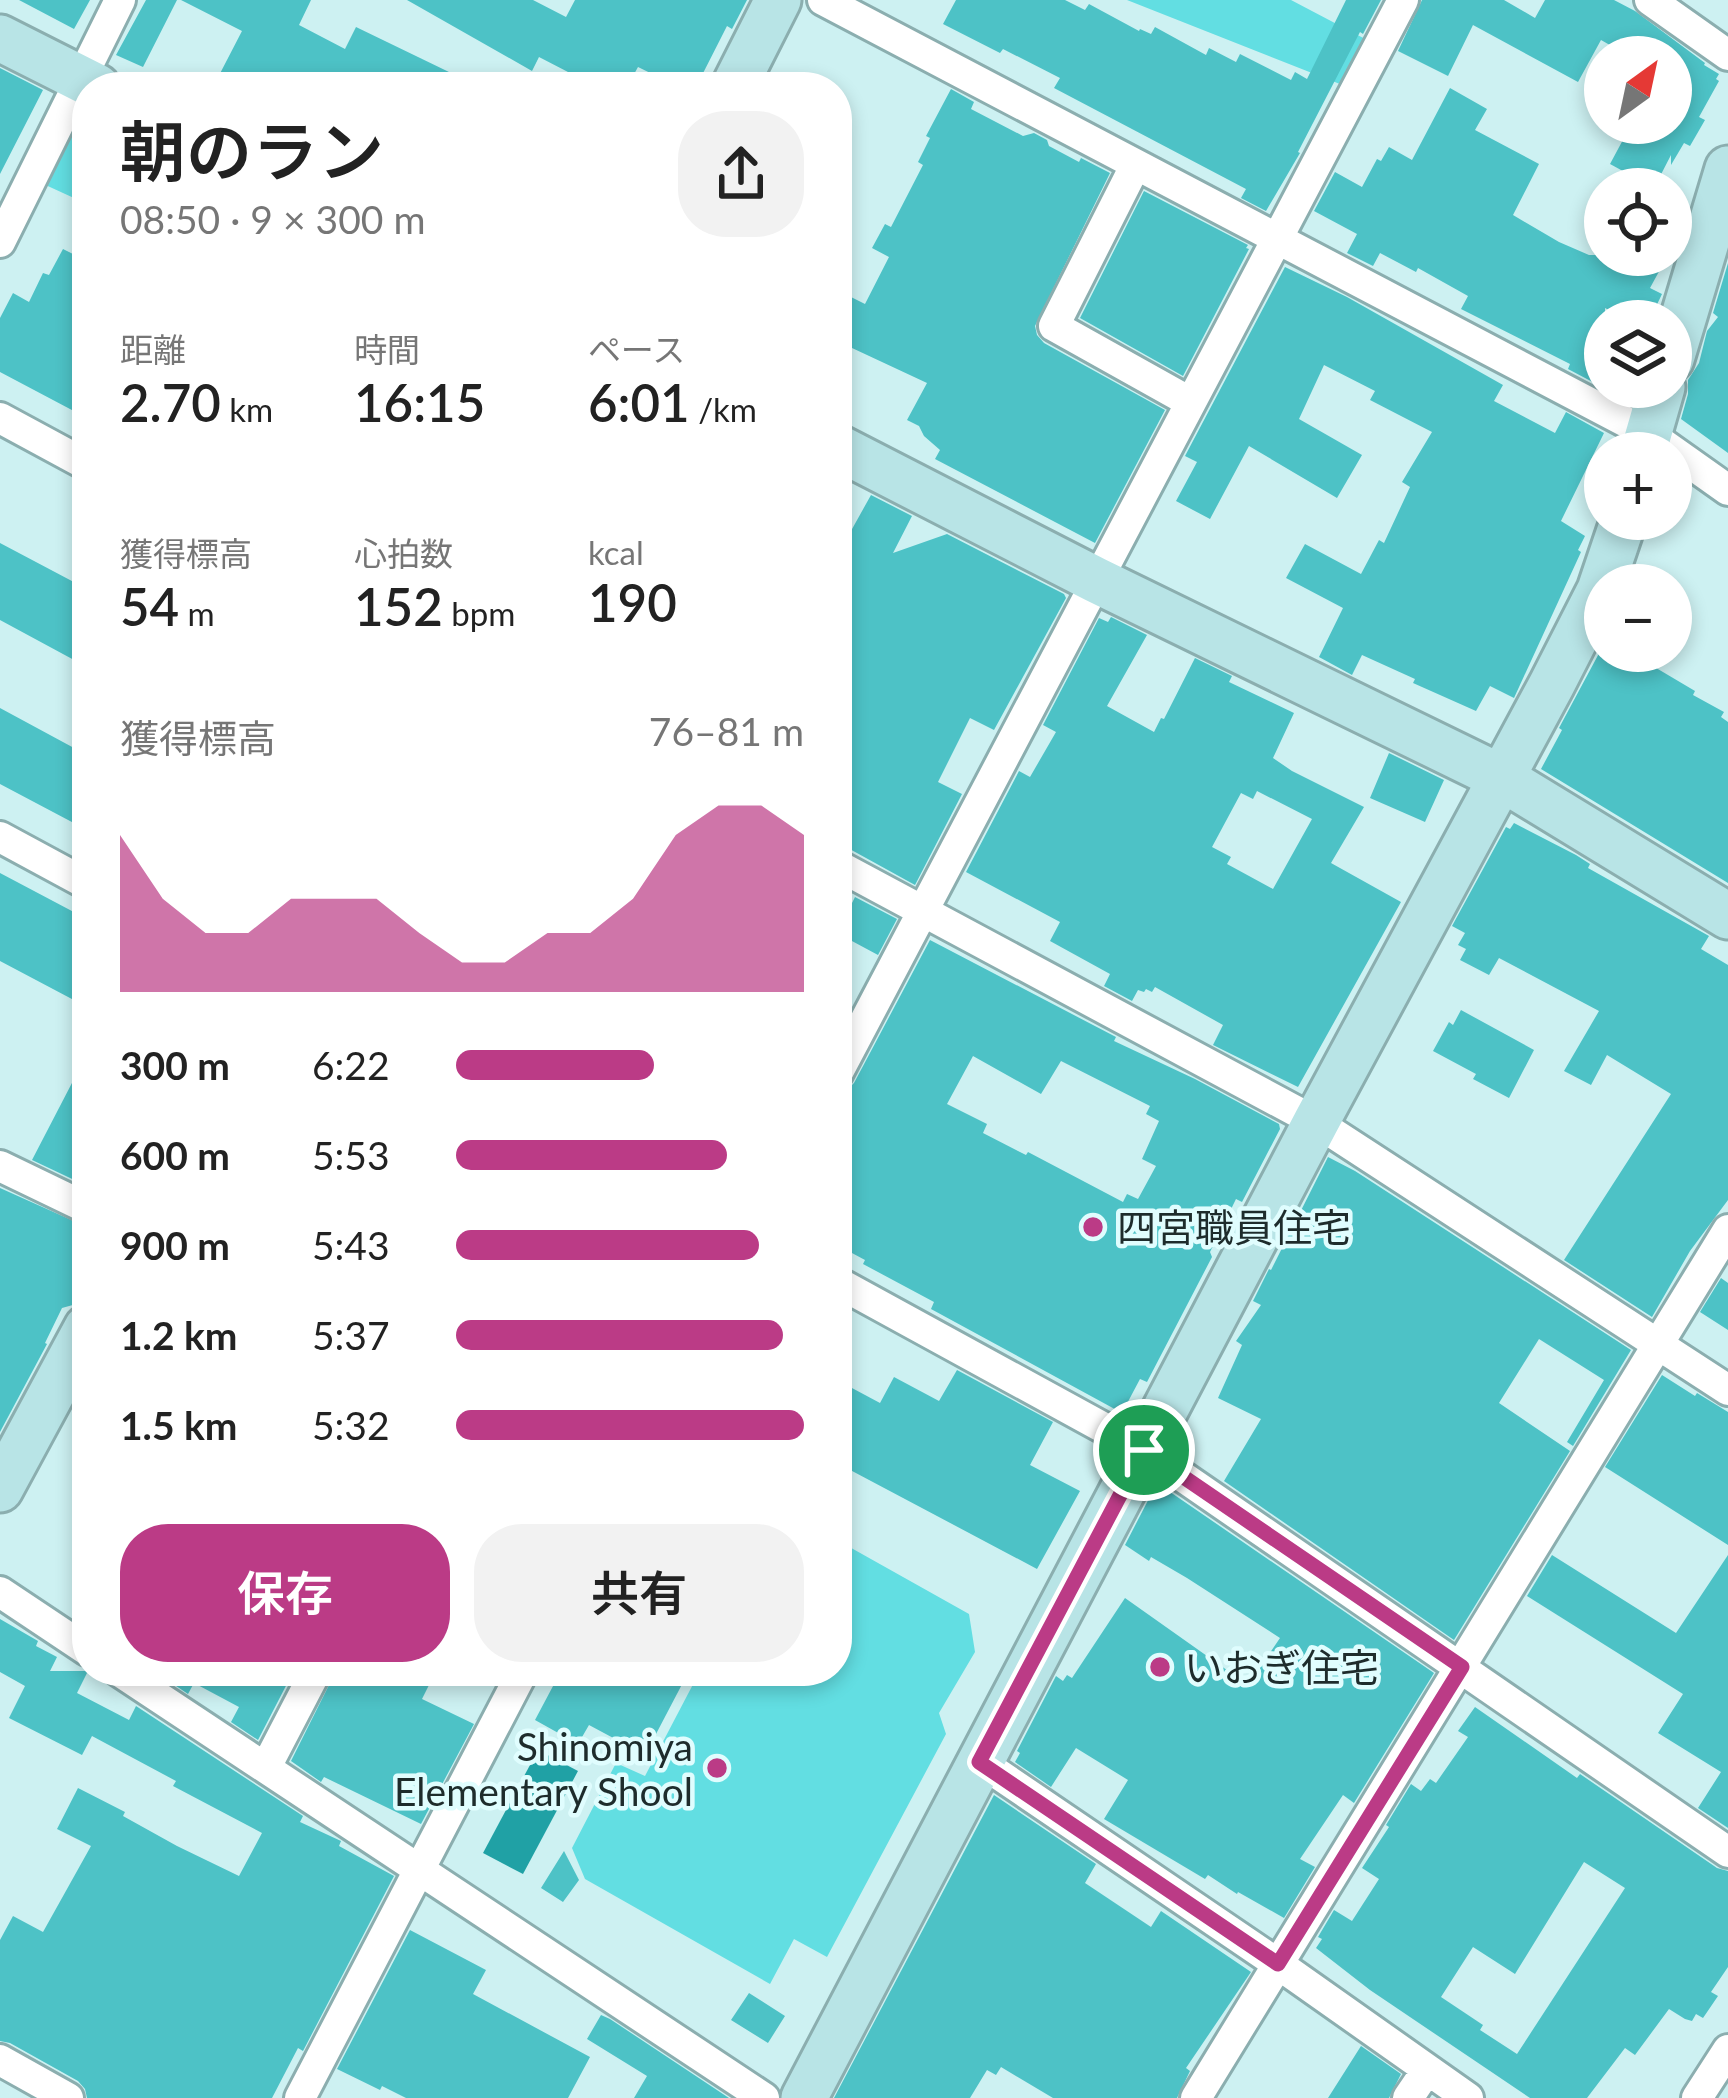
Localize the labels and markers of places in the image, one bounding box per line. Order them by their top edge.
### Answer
place label: 四宮職員住宅 [1117,1204,1351,1250]
marker: 四宮職員住宅 [1080,1214,1106,1240]
pin [1093,1399,1195,1501]
place label: いおぎ住宅 [1184,1644,1379,1690]
marker: いおぎ住宅 [1147,1654,1173,1680]
place label: Shinomiya Elementary Shool [394,1723,693,1814]
marker: Shinomiya Elementary Shool [704,1755,730,1781]

